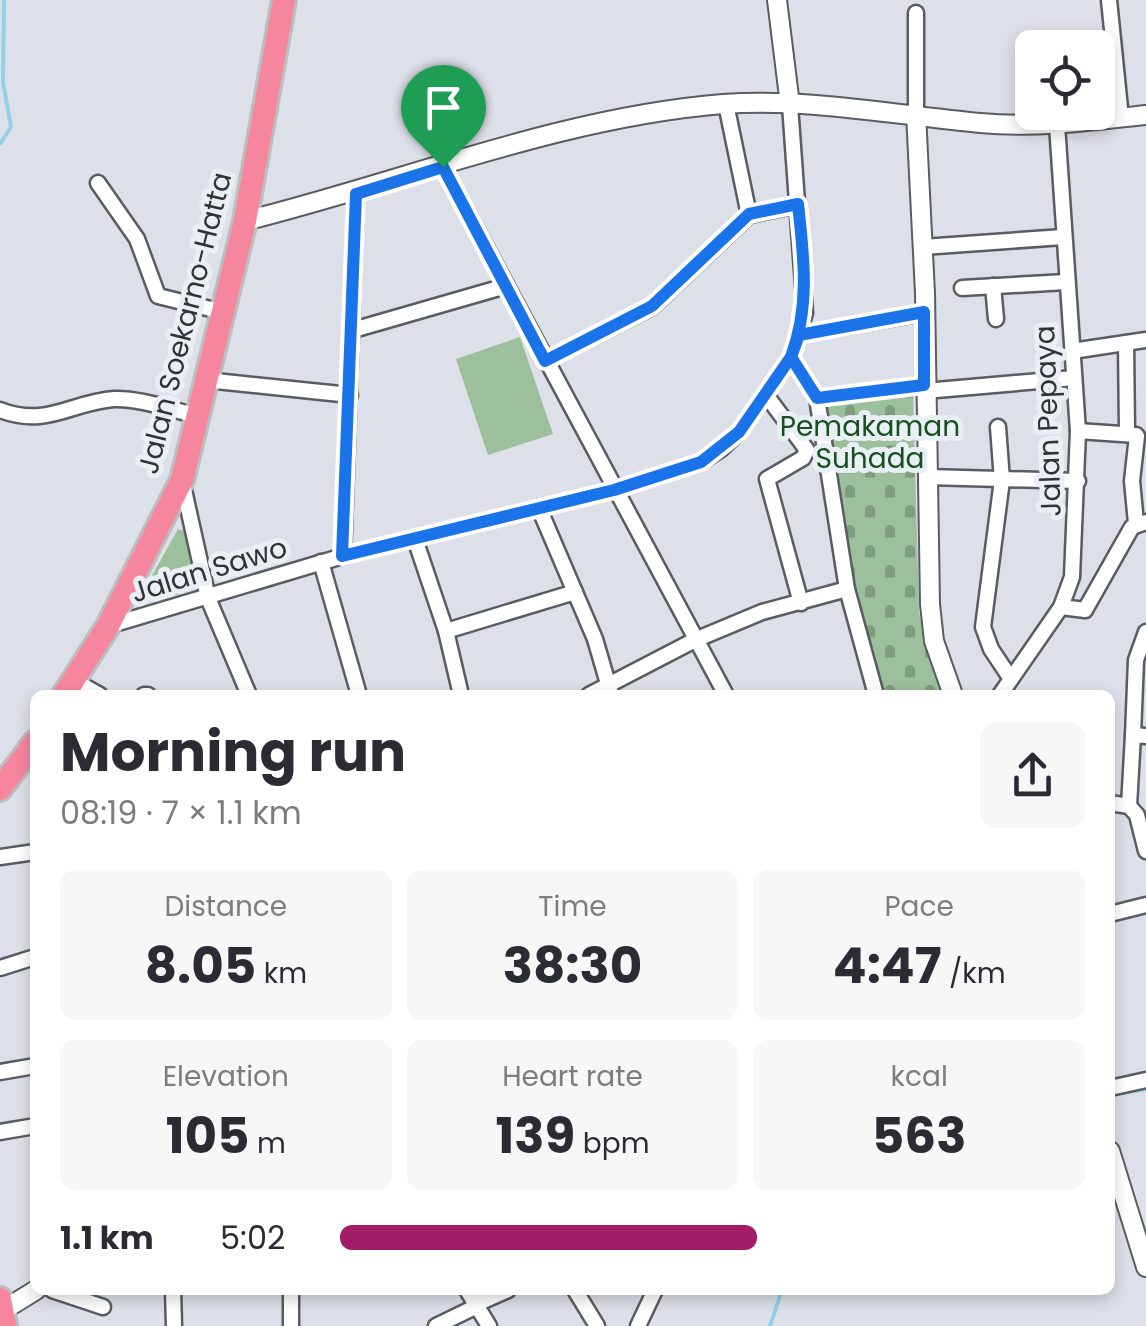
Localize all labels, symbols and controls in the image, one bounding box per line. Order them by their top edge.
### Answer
map controls [1015,30,1115,130]
button: locate [1015,30,1115,130]
pin [401,65,486,168]
icon: arrive [416,80,471,135]
street label: Jalan Soekarno-Hatta [129,168,241,478]
street label: Jalan Pepaya [1025,325,1071,517]
park label: Pemakaman Suhada [780,407,960,478]
street label: Jalan Sawo [126,528,292,612]
text: Morning run [60,713,406,790]
button: share [980,723,1085,828]
text: 08:19 · 7 × 1.1 km [60,790,302,835]
text: Distance [164,887,287,926]
text: Time [538,887,607,926]
text: Pace [884,887,954,926]
text: 8.05 [145,930,256,1001]
text: 38:30 [503,930,642,1001]
text: 4:47 [833,930,941,1001]
text: km [256,954,307,993]
text: /km [941,954,1006,993]
text: Elevation [163,1057,289,1096]
text: Heart rate [502,1057,643,1096]
text: kcal [891,1057,948,1096]
text: 105 [166,1100,250,1171]
text: 139 [495,1100,575,1171]
text: 563 [872,1100,966,1171]
text: m [250,1124,286,1163]
text: bpm [575,1124,649,1163]
text: 1.1 km [60,1215,154,1260]
text: 5:02 [220,1215,285,1260]

